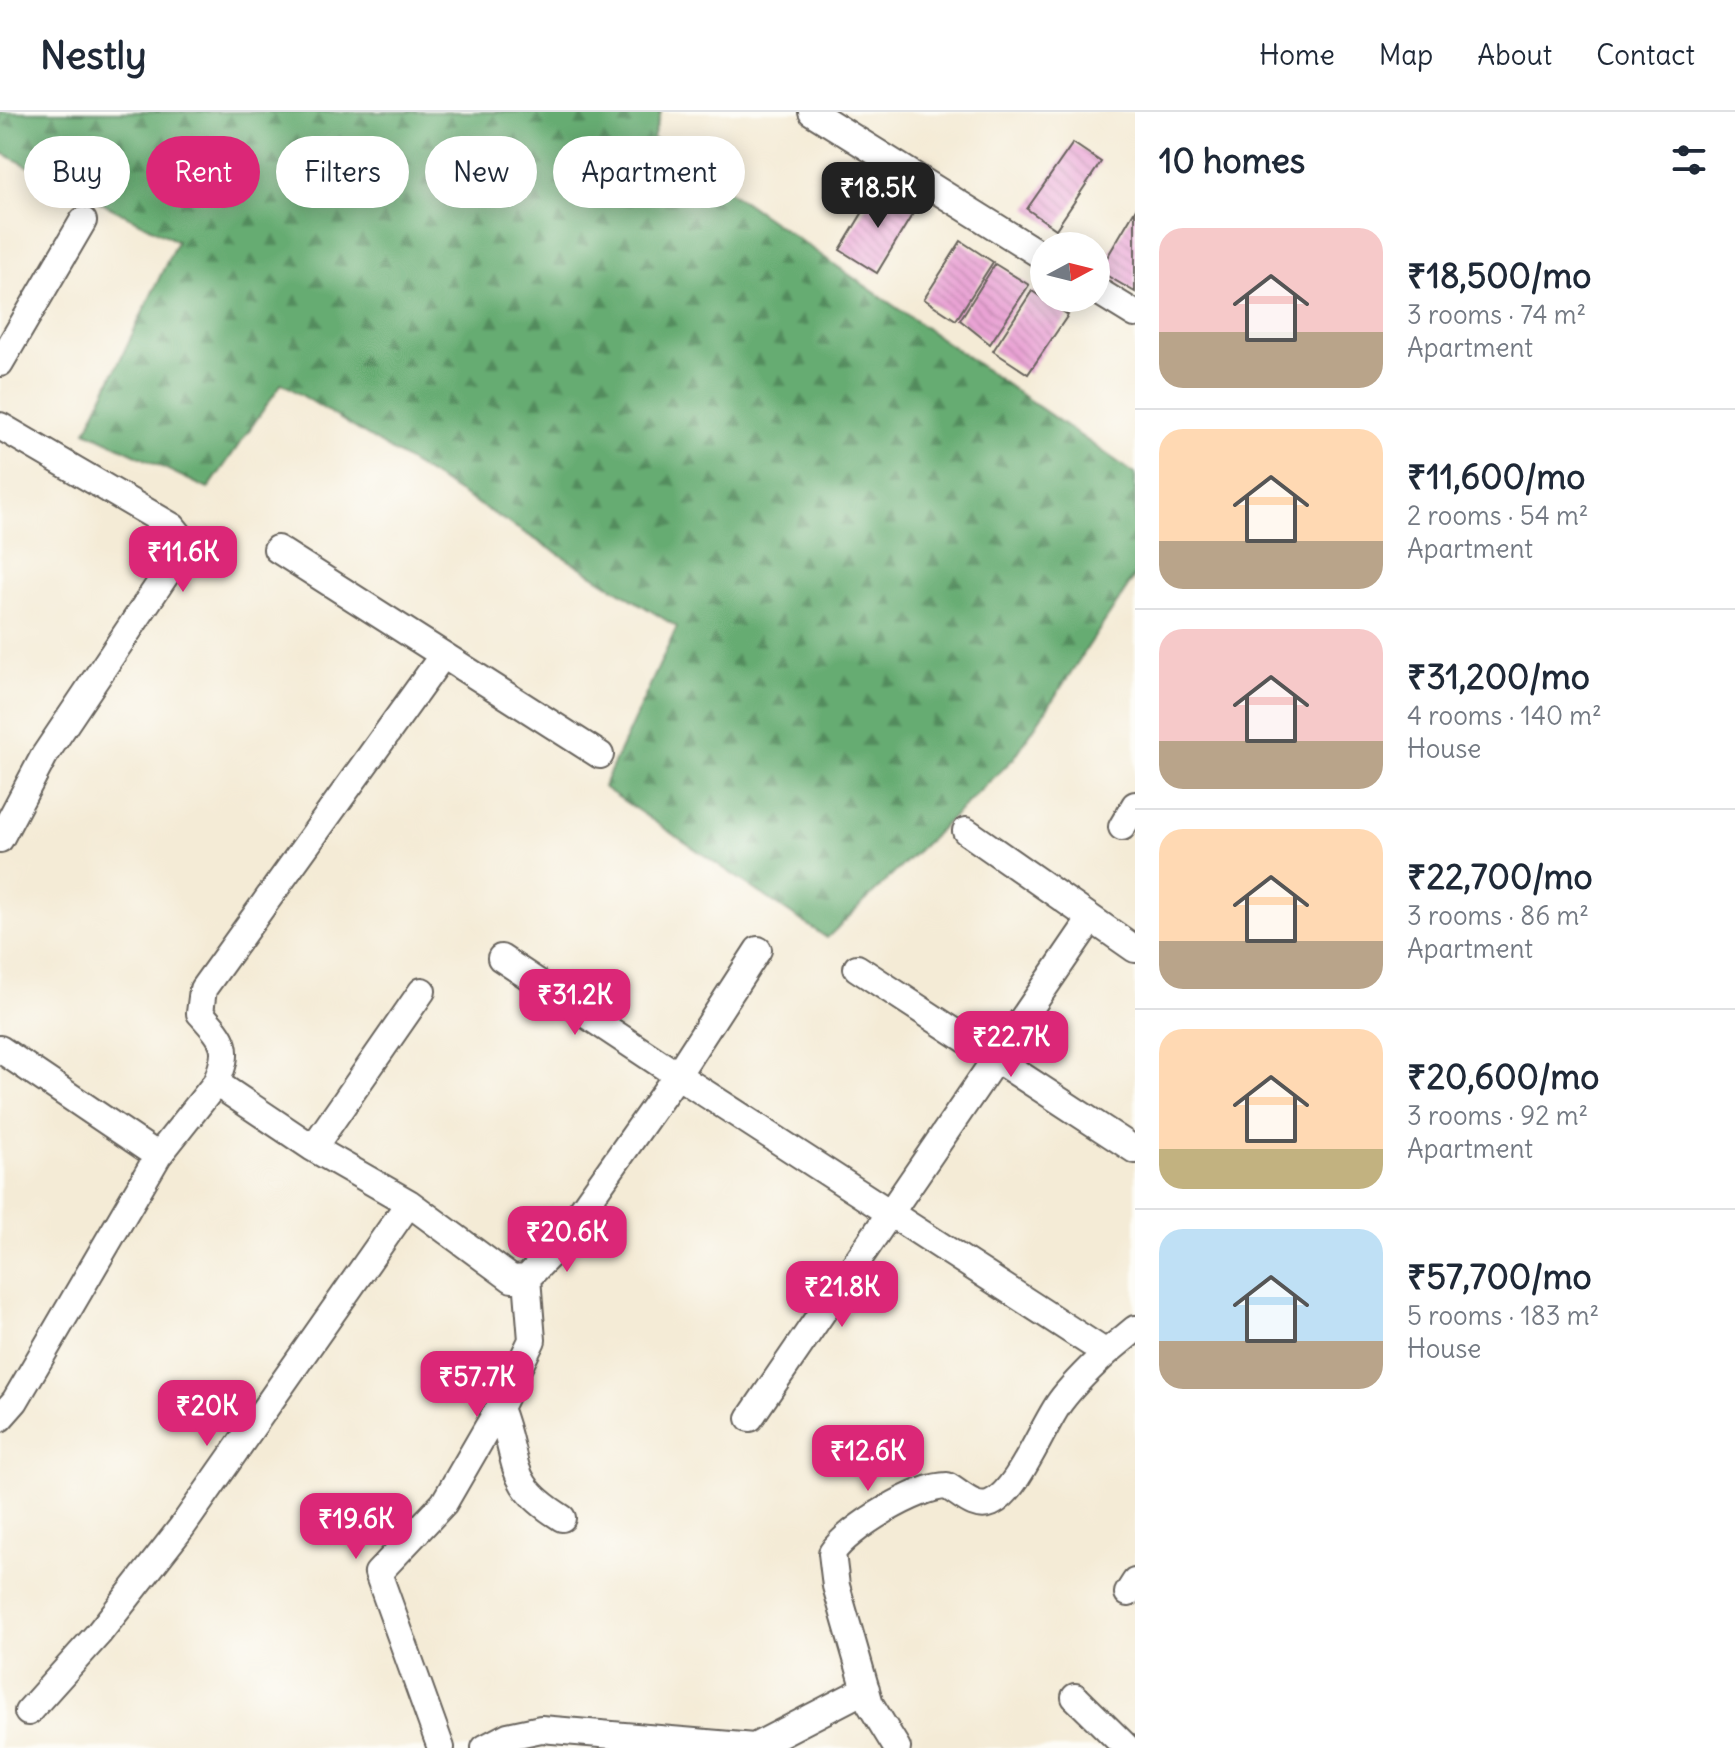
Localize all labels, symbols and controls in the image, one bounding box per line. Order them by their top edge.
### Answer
text: Nestly [40,32,147,79]
text: Home [1259,37,1335,73]
text: Map [1379,37,1433,73]
text: About [1477,37,1552,73]
text: Contact [1596,37,1695,73]
chip: Buy [24,136,130,208]
chip: Rent [146,136,260,208]
chip: Filters [276,136,409,208]
chip: New [425,136,537,208]
chip: Apartment [553,136,745,208]
icon: filters [1667,138,1711,182]
text: 10 homes [1159,139,1305,182]
pin: ₹18.5K [813,162,943,230]
text: ₹18.5K [840,171,916,204]
north arrow [1030,232,1110,312]
map controls [1030,232,1110,312]
text: ₹18,500/mo [1407,254,1591,297]
icon: home [1223,260,1319,356]
text: 3 rooms · 74 m² [1407,298,1586,331]
text: Apartment [1407,331,1533,364]
text: ₹11,600/mo [1407,455,1585,498]
icon: home [1223,461,1319,557]
text: 2 rooms · 54 m² [1407,499,1589,532]
pin: ₹11.6K [118,526,248,594]
text: Apartment [1407,532,1533,565]
text: ₹11.6K [147,535,219,568]
text: ₹31,200/mo [1407,655,1590,698]
icon: home [1223,661,1319,757]
text: 4 rooms · 140 m² [1407,699,1602,732]
text: House [1407,732,1481,765]
text: ₹22,700/mo [1407,855,1593,898]
icon: home [1223,861,1319,957]
text: 3 rooms · 86 m² [1407,899,1589,932]
text: Apartment [1407,932,1533,965]
pin: ₹31.2K [510,969,640,1037]
text: ₹31.2K [537,978,613,1011]
pin: ₹22.7K [946,1011,1076,1079]
text: ₹22.7K [972,1020,1050,1053]
text: ₹20,600/mo [1407,1055,1599,1098]
icon: home [1223,1061,1319,1157]
text: 3 rooms · 92 m² [1407,1099,1588,1132]
text: Apartment [1407,1132,1533,1165]
pin: ₹20.6K [502,1206,632,1274]
text: ₹20.6K [526,1215,608,1248]
text: ₹57,700/mo [1407,1255,1592,1298]
pin: ₹21.8K [777,1261,907,1329]
icon: home [1223,1261,1319,1357]
text: ₹21.8K [804,1270,880,1303]
text: 5 rooms · 183 m² [1407,1299,1599,1332]
text: House [1407,1332,1481,1365]
pin: ₹57.7K [412,1351,542,1419]
text: ₹57.7K [439,1360,515,1393]
pin: ₹20K [160,1380,254,1448]
text: ₹20K [176,1389,238,1422]
pin: ₹12.6K [803,1425,933,1493]
text: ₹12.6K [830,1434,906,1467]
pin: ₹19.6K [291,1493,421,1561]
text: ₹19.6K [318,1502,394,1535]

